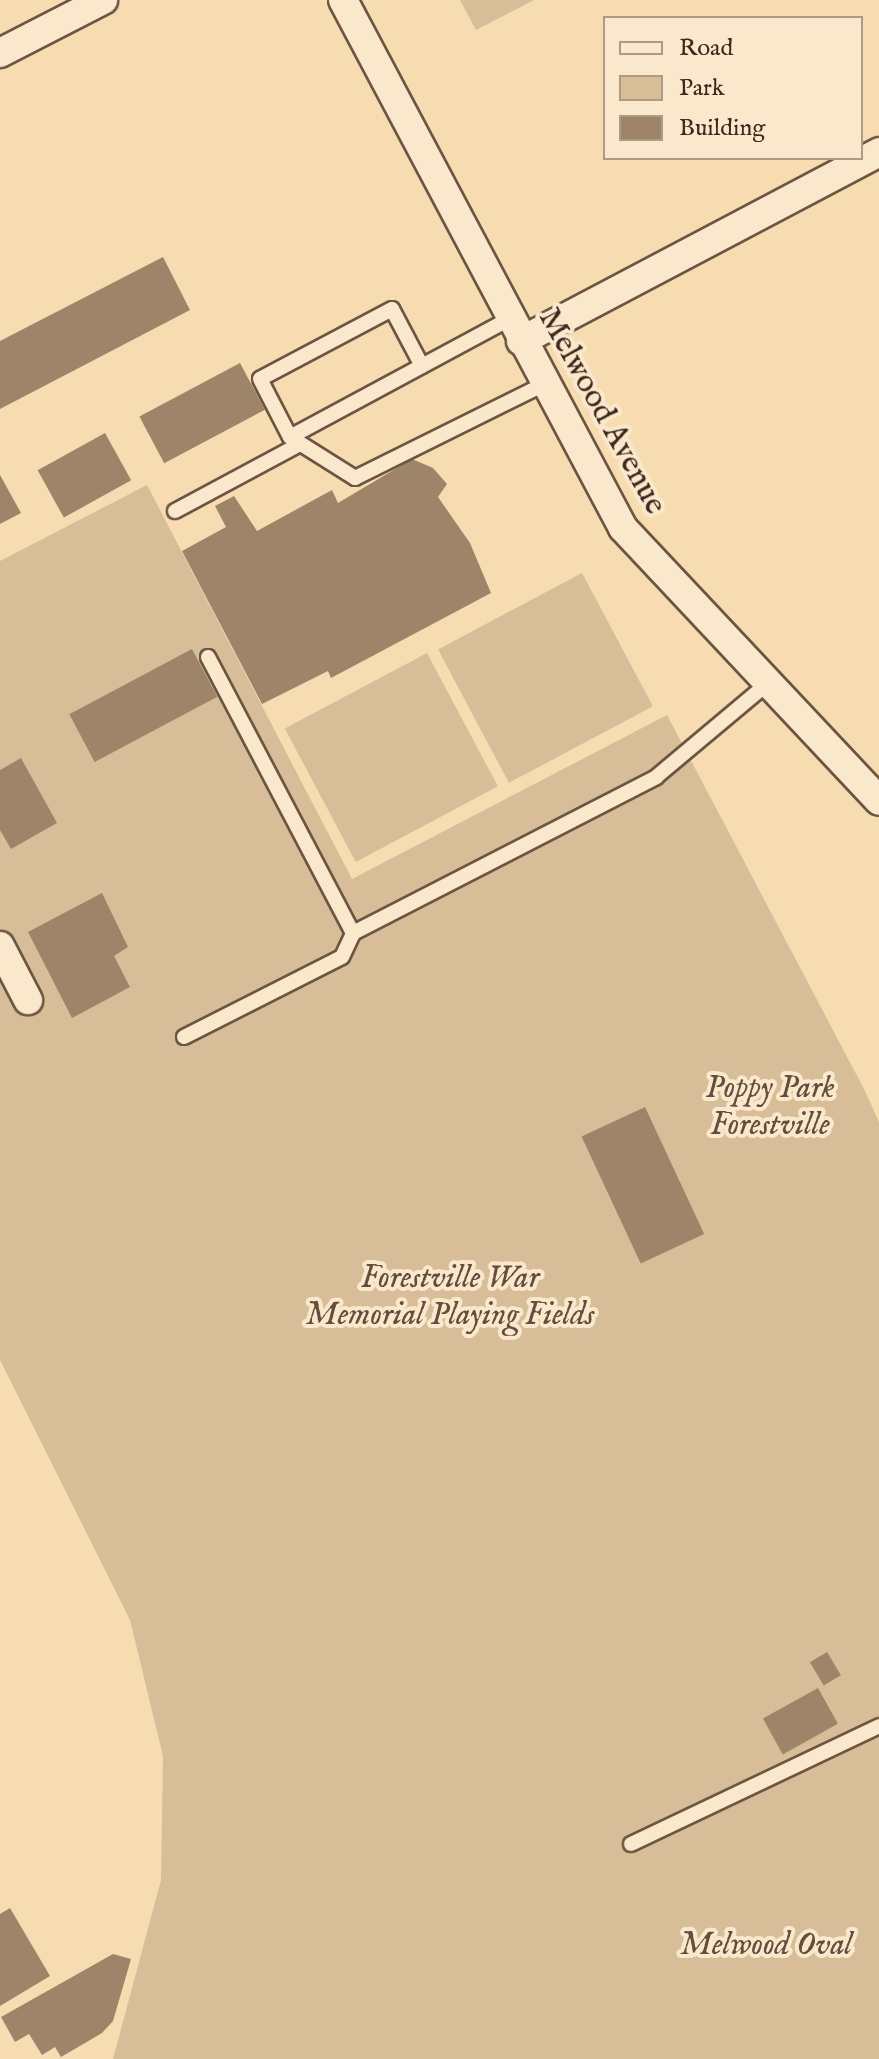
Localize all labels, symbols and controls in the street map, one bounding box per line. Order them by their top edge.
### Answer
legend [603,16,863,160]
text: Road [679,33,733,64]
text: Park [679,73,725,104]
text: Building [679,113,765,144]
street label: Melwood Avenue [529,302,673,522]
park label: Poppy Park Forestville [705,1071,835,1146]
park label: Forestville War Memorial Playing Fields [306,1261,594,1336]
park label: Melwood Oval [680,1927,852,1965]

